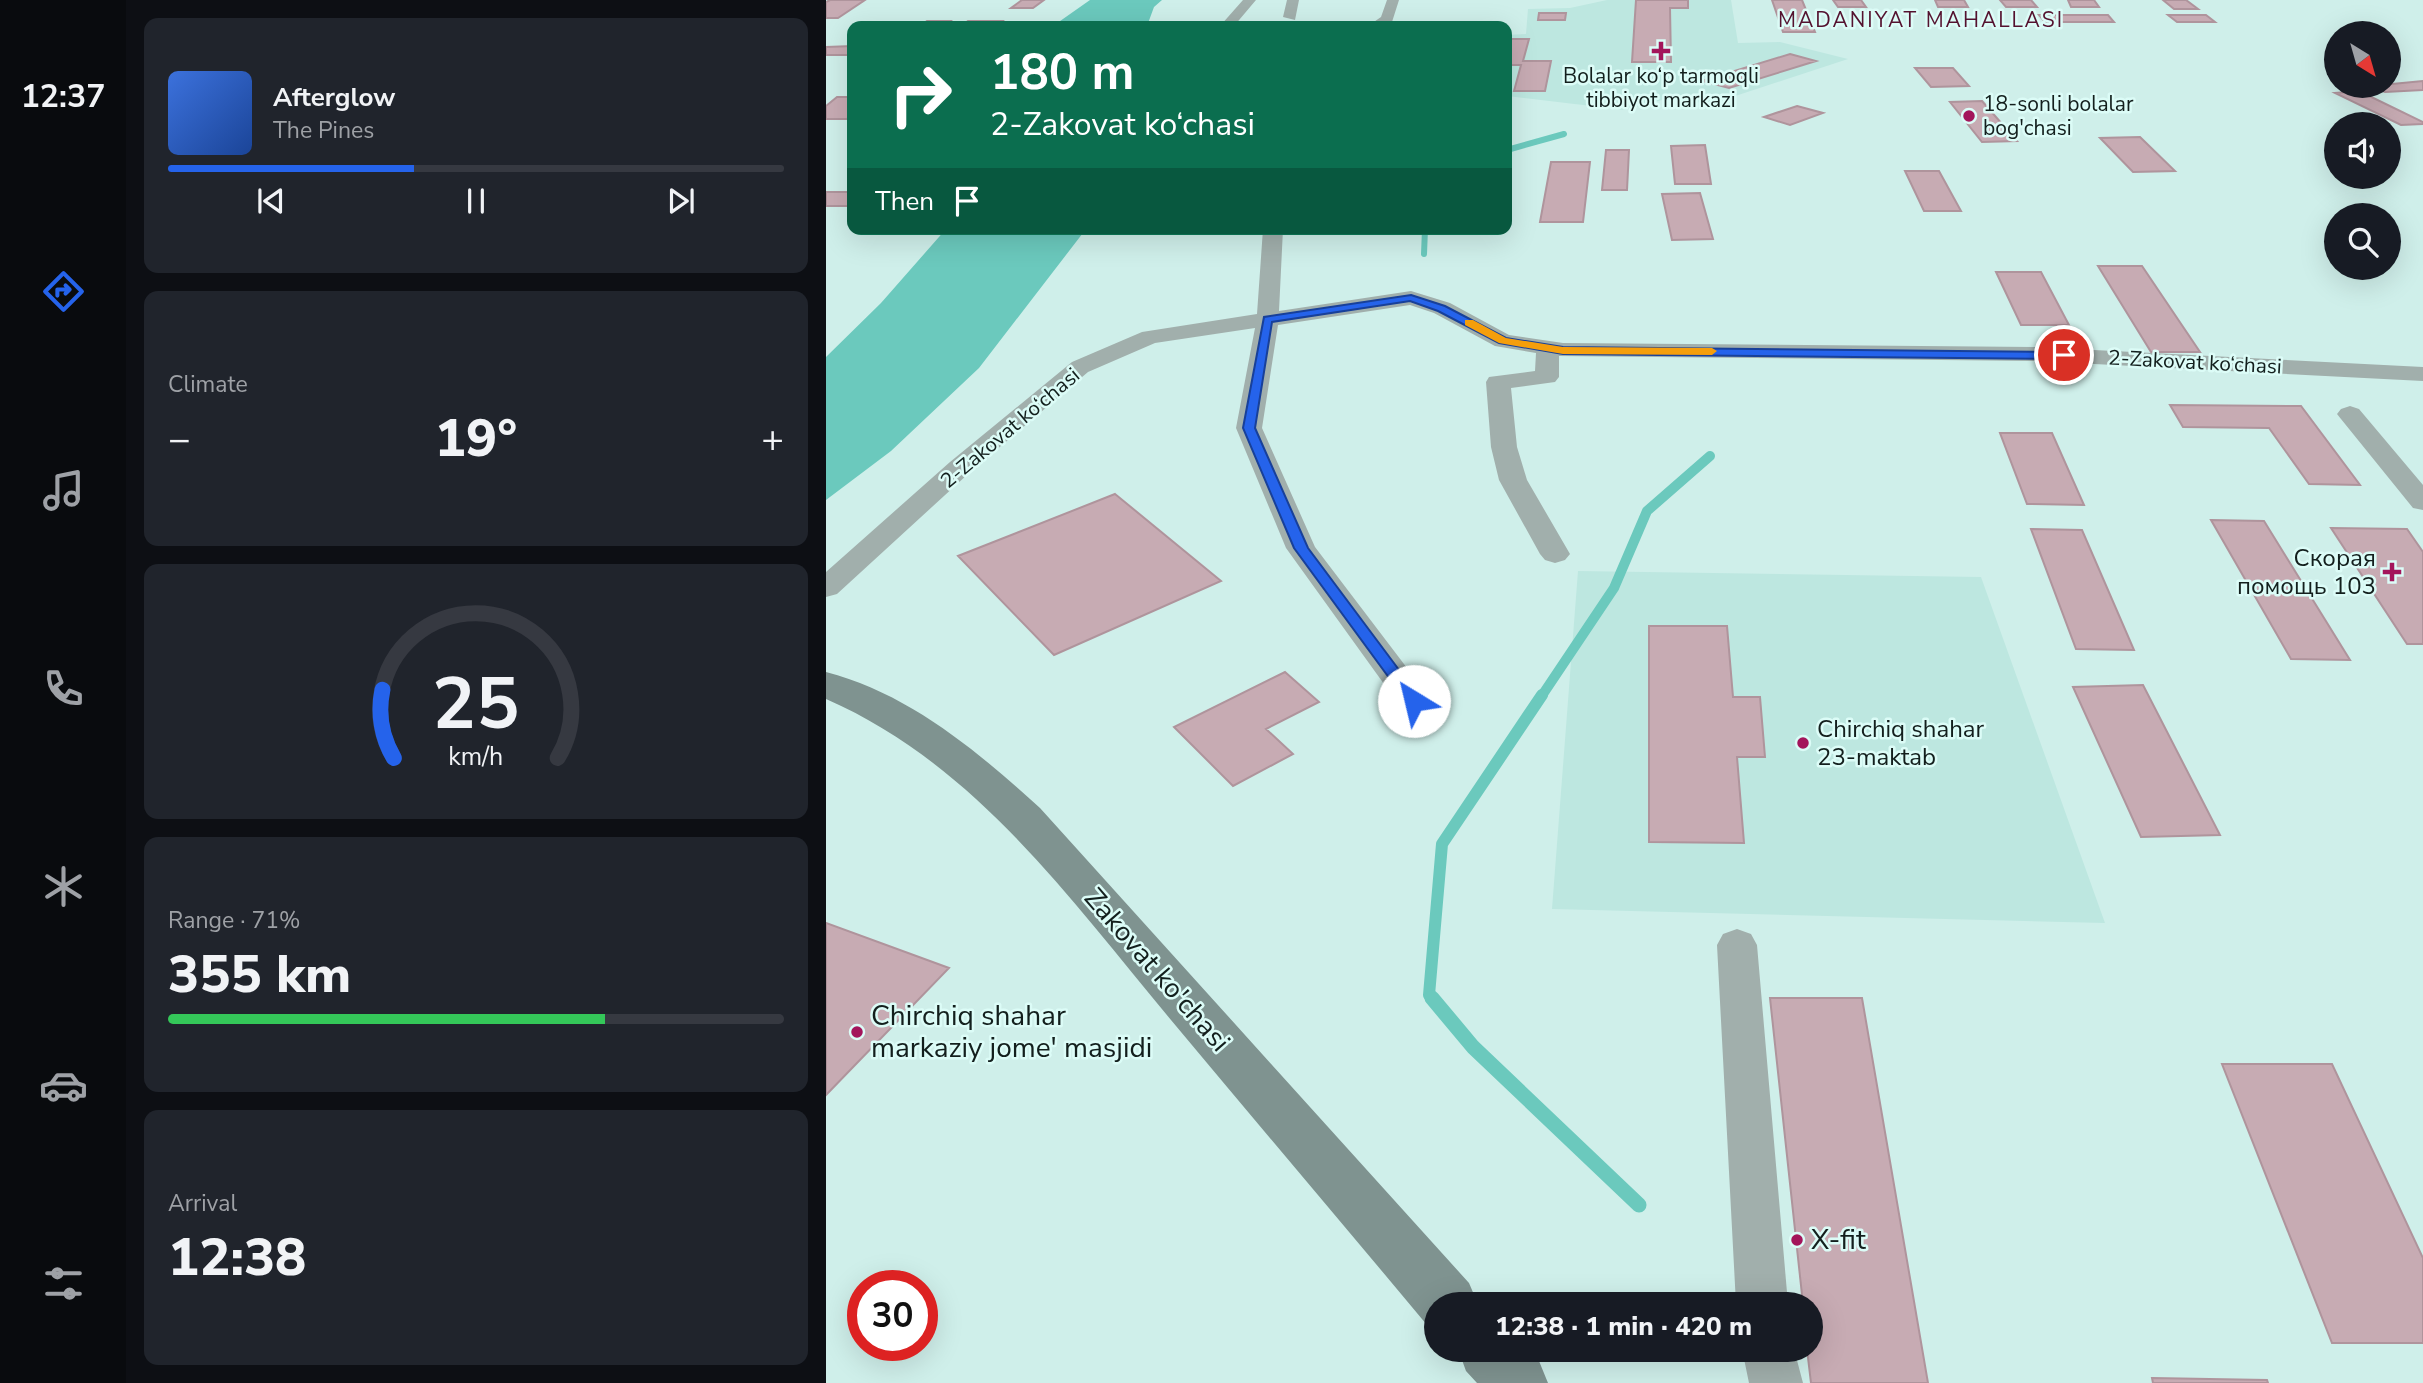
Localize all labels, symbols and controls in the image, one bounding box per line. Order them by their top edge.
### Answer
district label: MADANIYAT MAHALLASI [1778,6,2064,34]
north arrow [2324,21,2401,98]
map controls [2324,21,2401,280]
text: 180 m [990,39,1134,106]
marker: Bolalar ko‘p tarmoqli tibbiyot markazi [1651,41,1671,61]
icon: right [875,49,966,140]
place label: Bolalar ko‘p tarmoqli tibbiyot markazi [1563,62,1759,114]
text: 12:37 [21,75,105,118]
text: Afterglow [273,80,396,115]
place label: 18-sonli bolalar bog'chasi [1983,90,2134,142]
text: 2-Zakovat ko‘chasi [990,103,1255,146]
marker: 18-sonli bolalar bog'chasi [1961,108,1977,124]
button: sound [2324,112,2401,189]
text: The Pines [273,115,374,146]
icon: previous [252,182,290,220]
icon: pause [457,182,495,220]
icon: next [662,182,700,220]
icon: arrive [948,182,986,220]
text: Then [875,184,934,219]
button: search [2324,203,2401,280]
icon: directions [39,267,88,316]
pin [2034,325,2094,385]
icon: arrive [2045,336,2083,374]
street label: 2-Zakovat ko‘chasi [2107,343,2283,381]
street label: 2-Zakovat ko‘chasi [934,361,1086,495]
text: Climate [168,369,248,400]
text: 19° [435,403,517,474]
text: − [168,414,191,465]
text: + [761,414,784,465]
icon: music [39,466,88,515]
place label: Скорая помощь 103 [2237,542,2376,602]
marker: Скорая помощь 103 [2382,562,2402,582]
text: 25 [432,654,520,754]
icon: phone [39,664,88,713]
position arrow [1377,664,1451,738]
place label: Chirchiq shahar 23-maktab [1817,713,1985,773]
marker: Chirchiq shahar 23-maktab [1795,735,1811,751]
text: km/h [448,739,504,773]
icon: climate [39,862,88,911]
street label: Zakovat ko'chasi [1075,880,1239,1060]
text: Range · 71% [168,905,300,936]
text: 355 km [168,939,351,1010]
place label: Chirchiq shahar markaziy jome' masjidi [871,997,1152,1067]
marker: Chirchiq shahar markaziy jome' masjidi [849,1024,865,1040]
icon: car [39,1061,88,1110]
text: Arrival [168,1188,237,1219]
place label: X-fit [1811,1221,1866,1259]
text: 12:38 [168,1222,306,1293]
marker: X-fit [1789,1232,1805,1248]
icon: filters [39,1259,88,1308]
speed limit sign: 30 [847,1270,938,1361]
text: 12:38 · 1 min · 420 m [1495,1309,1752,1344]

